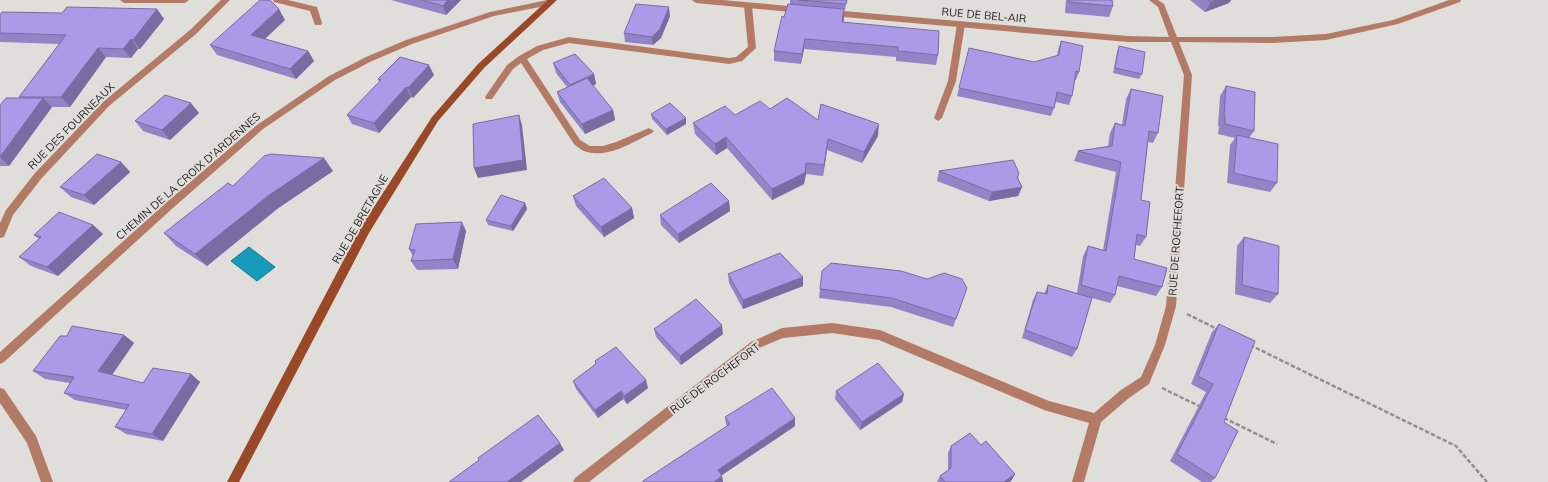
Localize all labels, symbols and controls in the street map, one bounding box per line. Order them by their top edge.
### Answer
street label: RUE DE BEL-AIR [941,4,1027,26]
street label: RUE DES FOURNEAUX [25,79,118,172]
street label: CHEMIN DE LA CROIX D'ARDENNES [113,109,263,243]
street label: RUE DE BRETAGNE [329,172,391,266]
street label: RUE DE ROCHEFORT [1165,186,1187,296]
street label: RUE DE ROCHEFORT [667,339,763,417]

